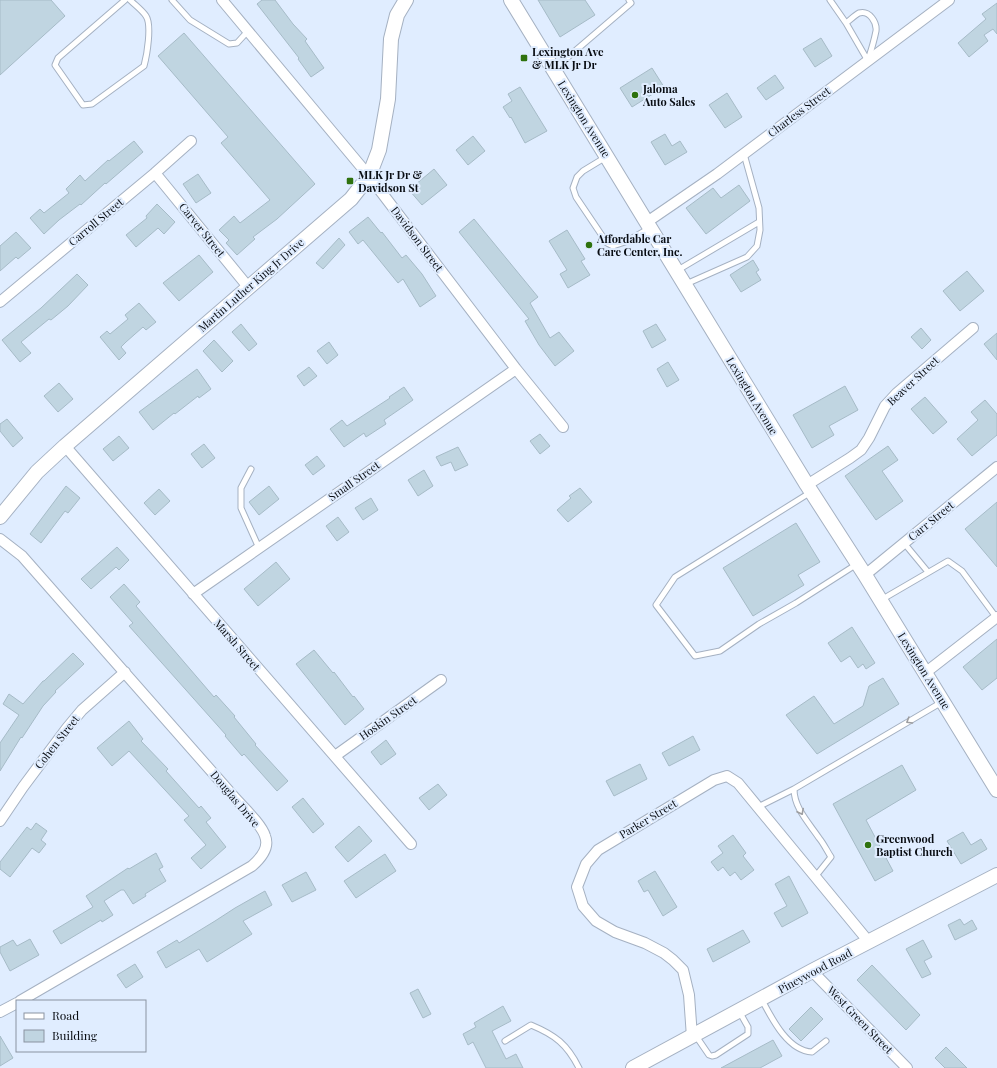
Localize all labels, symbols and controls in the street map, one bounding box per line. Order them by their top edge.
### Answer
place label: Lexington Ave & MLK Jr Dr [532,44,604,72]
marker: Lexington Ave & MLK Jr Dr [519,53,529,63]
street label: Lexington Avenue [555,77,614,160]
place label: Jaloma Auto Sales [642,81,695,109]
street label: Charless Street [764,83,833,140]
marker: Jaloma Auto Sales [630,90,640,100]
place label: MLK Jr Dr & Davidson St [358,167,423,195]
marker: MLK Jr Dr & Davidson St [345,176,355,186]
street label: Carroll Street [65,194,126,249]
street label: Carver Street [176,199,229,260]
street label: Davidson Street [388,203,447,274]
place label: Affordable Car Care Center, Inc. [596,231,682,259]
street label: Martin Luther King Jr Drive [195,234,307,335]
marker: Affordable Car Care Center, Inc. [584,240,594,250]
street label: Beaver Street [884,353,942,409]
street label: Lexington Avenue [723,354,782,438]
street label: Small Street [325,457,383,504]
street label: Carr Street [905,497,957,544]
street label: Marsh Street [211,616,264,674]
street label: Lexington Avenue [895,629,954,712]
street label: Hoskin Street [356,692,420,743]
street label: Cohen Street [31,712,82,772]
one-way arrow [906,717,913,724]
street label: Douglas Drive [207,767,264,830]
street label: Parker Street [616,795,679,842]
one-way arrow [796,808,804,815]
place label: Greenwood Baptist Church [876,831,953,859]
marker: Greenwood Baptist Church [863,840,873,850]
street label: Pineywood Road [775,944,855,996]
street label: West Green Street [824,982,897,1057]
legend [16,1000,146,1052]
text: Road [52,1007,79,1023]
text: Building [52,1027,98,1043]

